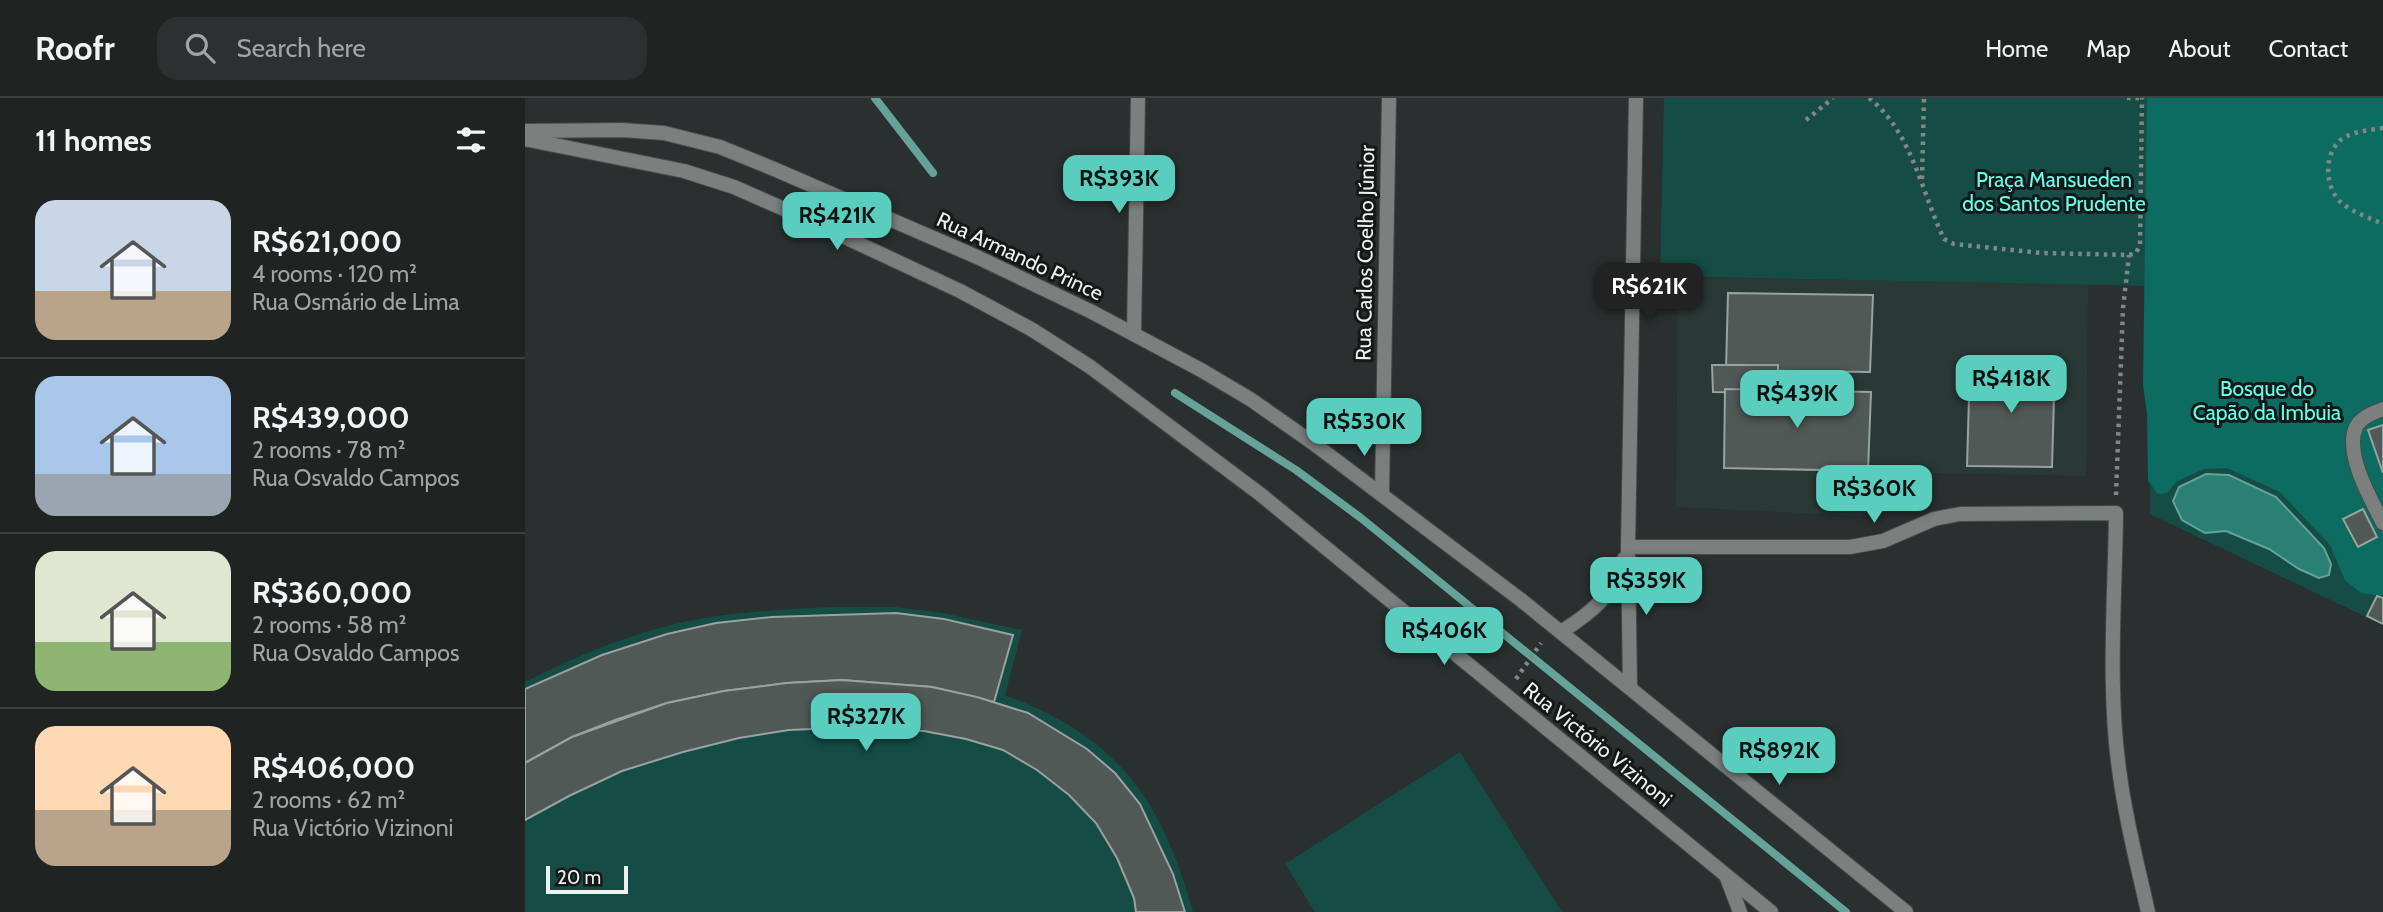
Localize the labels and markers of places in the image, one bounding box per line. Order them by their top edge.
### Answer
pin: R$393K [1062,156,1176,215]
pin: R$421K [780,192,894,252]
pin: R$621K [1592,264,1706,323]
pin: R$418K [1954,356,2068,415]
pin: R$439K [1740,370,1854,430]
pin: R$530K [1307,398,1421,458]
pin: R$360K [1817,466,1931,525]
pin: R$359K [1589,558,1703,617]
pin: R$406K [1387,608,1501,667]
pin: R$327K [809,694,923,753]
pin: R$892K [1722,728,1836,787]

